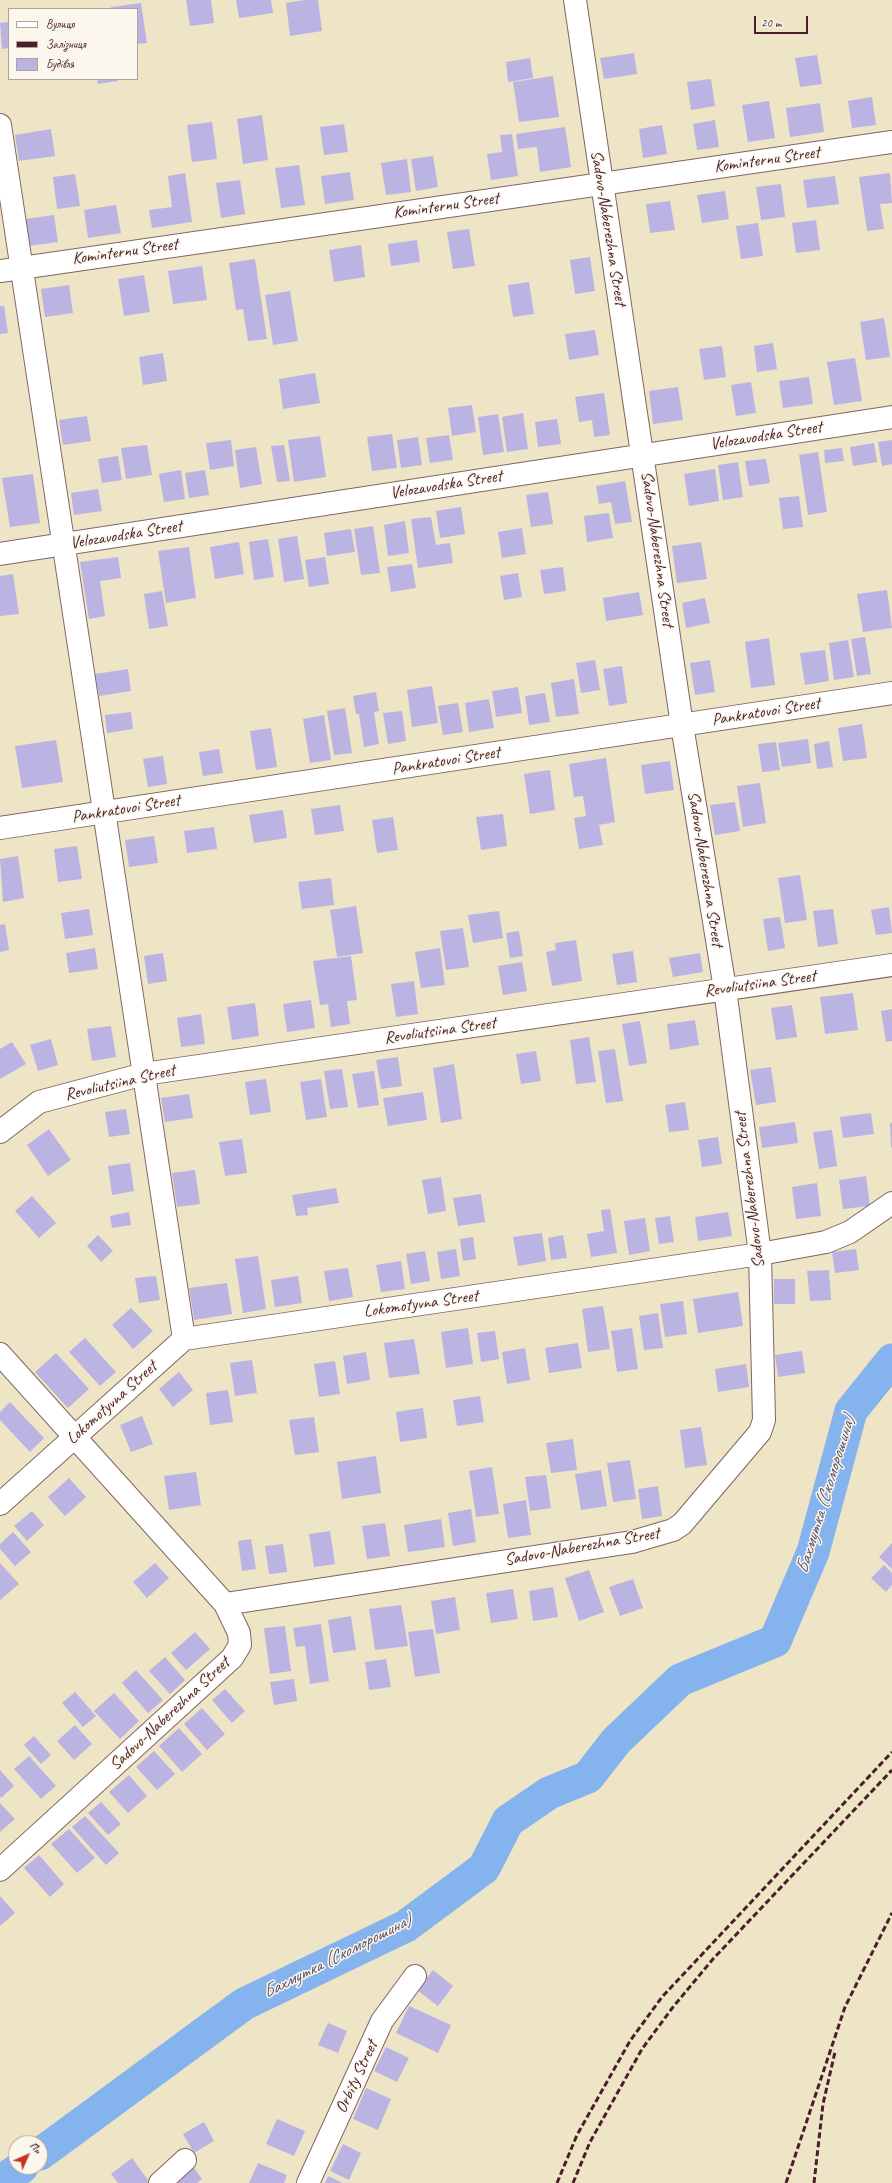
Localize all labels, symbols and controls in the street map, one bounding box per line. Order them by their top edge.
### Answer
legend [8,8,138,80]
scale bar [756,8,810,34]
text: 20 m [761,15,781,31]
text: Вулиця [46,16,74,32]
text: Залізниця [46,36,86,52]
text: Будівля [46,56,74,72]
street label: Kominternu Street [713,143,821,177]
street label: Sadovo-Naberezhna Street [586,149,630,307]
street label: Kominternu Street [392,189,500,223]
street label: Kominternu Street [71,235,179,269]
street label: Velozavodska Street [709,417,823,455]
street label: Velozavodska Street [389,466,503,504]
street label: Sadovo-Naberezhna Street [636,470,678,628]
street label: Velozavodska Street [69,516,183,554]
street label: Pankratovoi Street [711,693,821,731]
street label: Pankratovoi Street [391,742,501,780]
street label: Pankratovoi Street [71,790,181,828]
street label: Sadovo-Naberezhna Street [683,790,727,948]
street label: Revoliutsiina Street [703,966,817,1002]
street label: Revoliutsiina Street [383,1013,497,1049]
street label: Revoliutsiina Street [63,1060,177,1106]
street label: Sadovo-Naberezhna Street [730,1111,770,1269]
street label: Lokomotyvna Street [363,1286,479,1322]
street label: Lokomotyvna Street [62,1357,162,1449]
water label: Бахмутка (Скоморошина) [792,1414,860,1576]
street label: Sadovo-Naberezhna Street [503,1523,661,1571]
street label: Sadovo-Naberezhna Street [106,1653,234,1775]
water label: Бахмутка (Скоморошина) [259,1910,415,2004]
street label: Orbity Street [331,2037,383,2117]
north arrow [8,2135,48,2175]
text: Пн [27,2138,45,2156]

